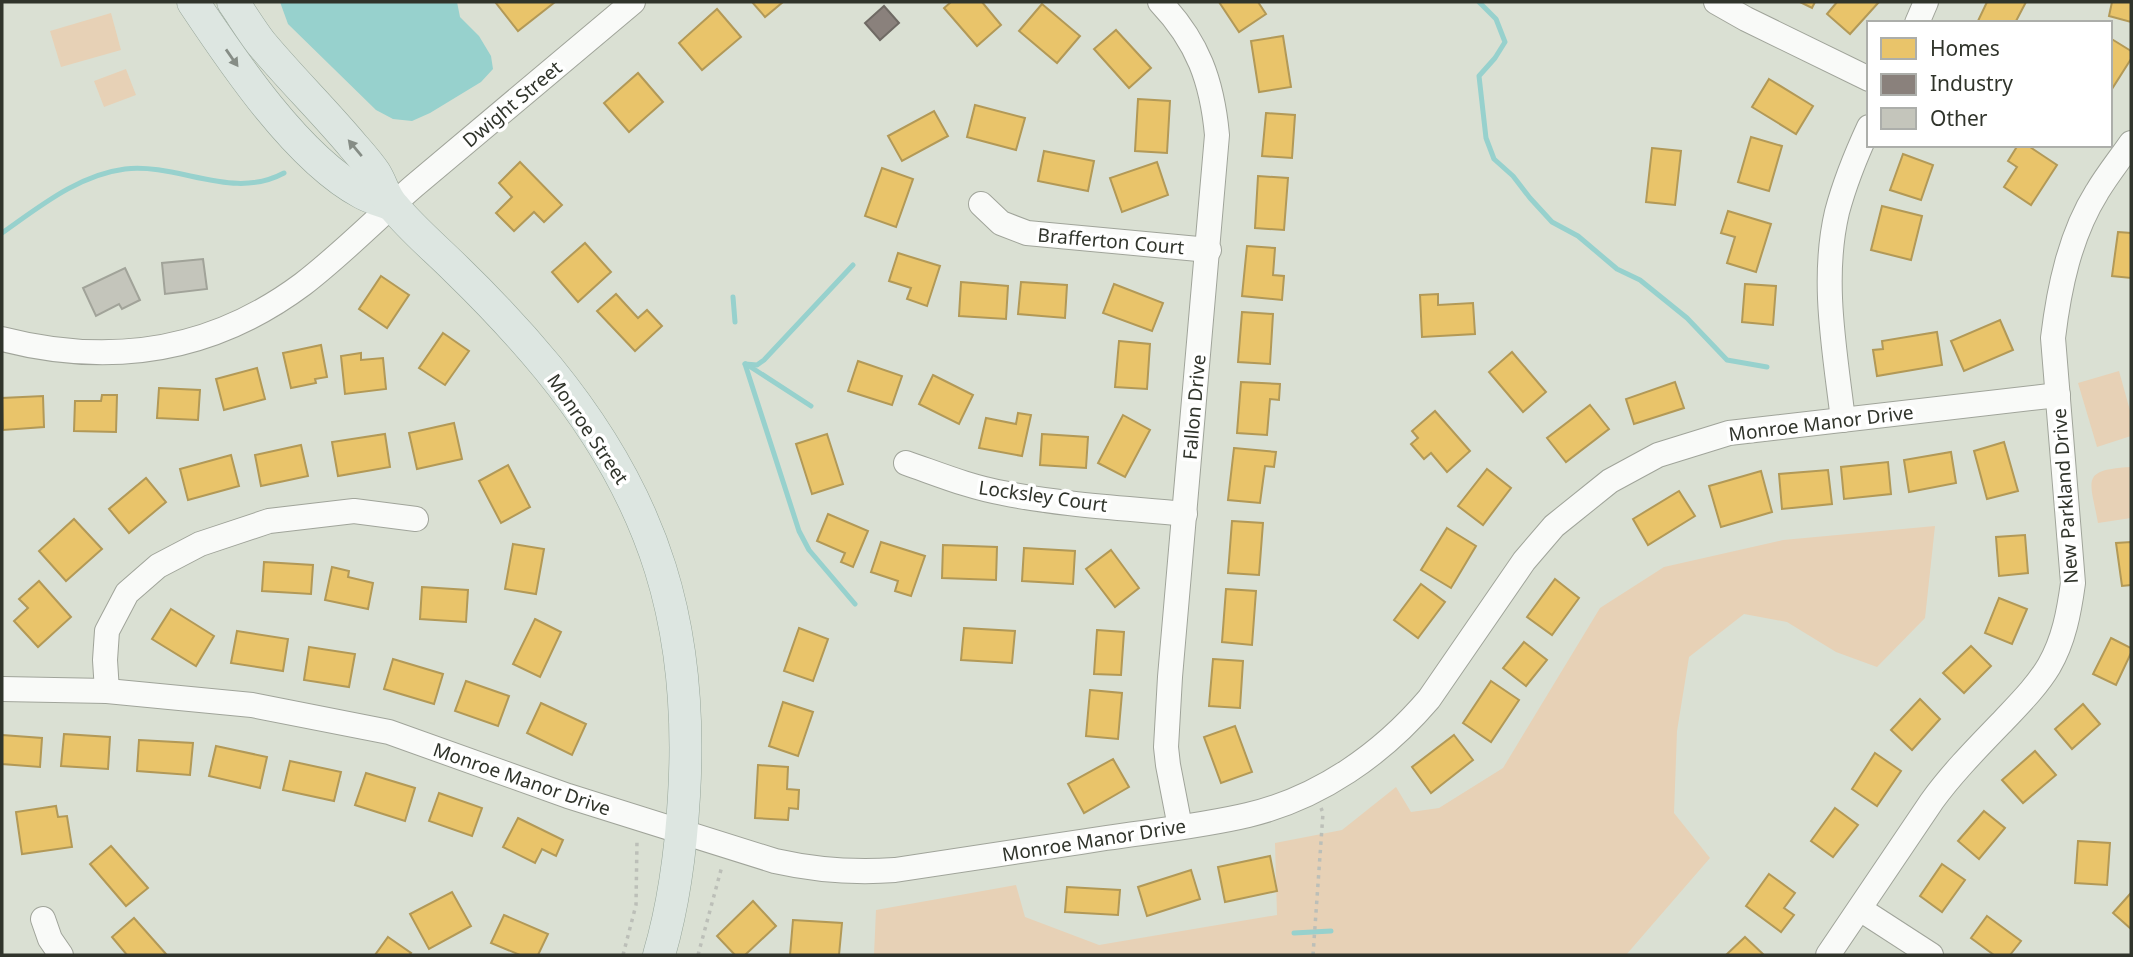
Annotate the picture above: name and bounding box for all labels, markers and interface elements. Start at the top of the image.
legend [1867,21,2112,147]
text: Homes [1930,34,2000,62]
one-way arrow [224,49,238,67]
street label: Dwight Street [457,55,567,153]
text: Industry [1930,69,2013,97]
text: Other [1930,104,1988,132]
one-way arrow [347,140,362,158]
street label: Brafferton Court [1037,222,1186,260]
street label: Fallon Drive [1176,353,1212,461]
street label: Monroe Street [541,369,635,489]
street label: Monroe Manor Drive [1727,399,1915,447]
street label: New Parkland Drive [2046,407,2084,585]
street label: Locksley Court [977,474,1109,518]
street label: Monroe Manor Drive [430,736,614,822]
street label: Monroe Manor Drive [1000,813,1188,867]

